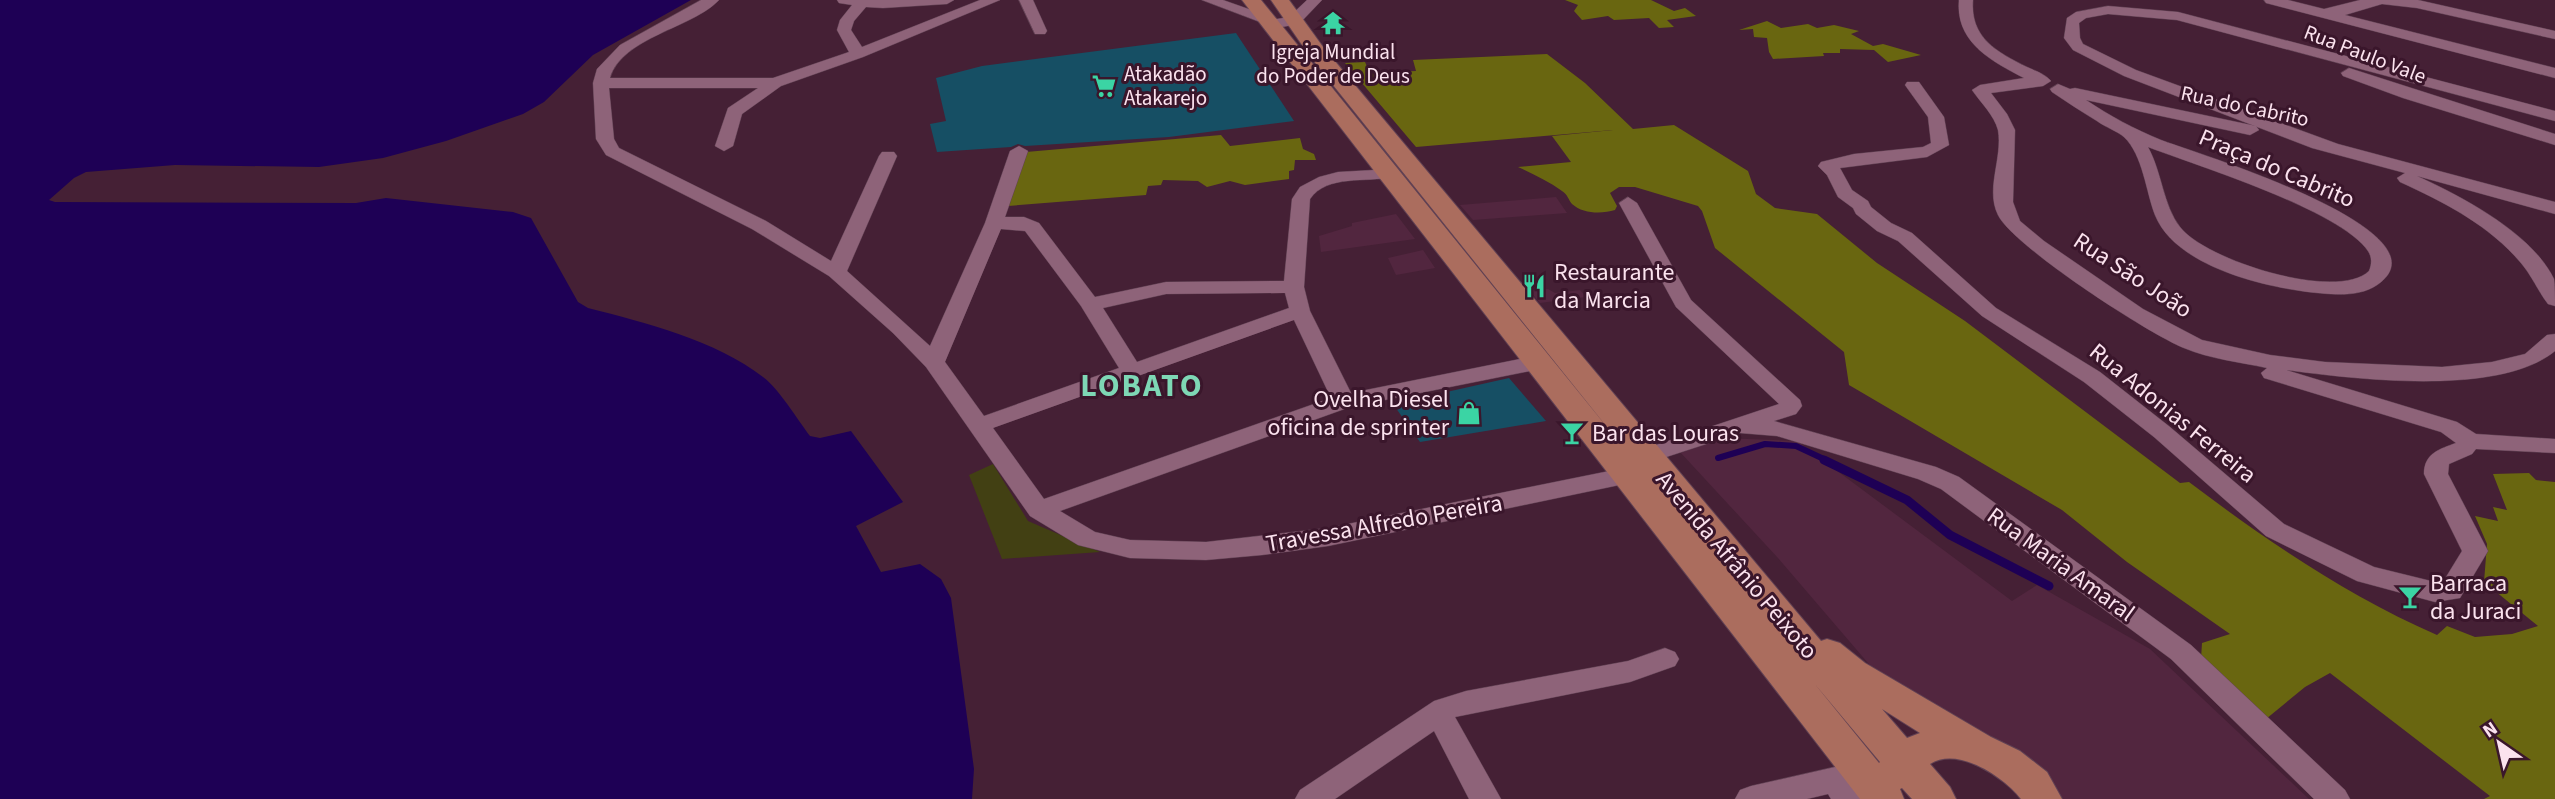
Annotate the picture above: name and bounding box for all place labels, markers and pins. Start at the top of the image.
temple icon: Igreja Mundial do Poder de Deus [1319,9,1347,37]
place label: Igreja Mundial do Poder de Deus [1256,37,1410,91]
place label: Atakadão Atakarejo [1124,59,1207,113]
supermarket icon: Atakadão Atakarejo [1090,72,1118,100]
place label: Restaurante da Marcia [1554,255,1674,318]
restaurant icon: Restaurante da Marcia [1520,272,1548,300]
place label: Ovelha Diesel oficina de sprinter [1267,382,1450,445]
shop icon: Ovelha Diesel oficina de sprinter [1455,399,1483,427]
place label: Bar das Louras [1592,416,1739,451]
bar icon: Bar das Louras [1558,419,1586,447]
place label: Barraca da Juraci [2430,566,2521,629]
bar icon: Barraca da Juraci [2396,583,2424,611]

